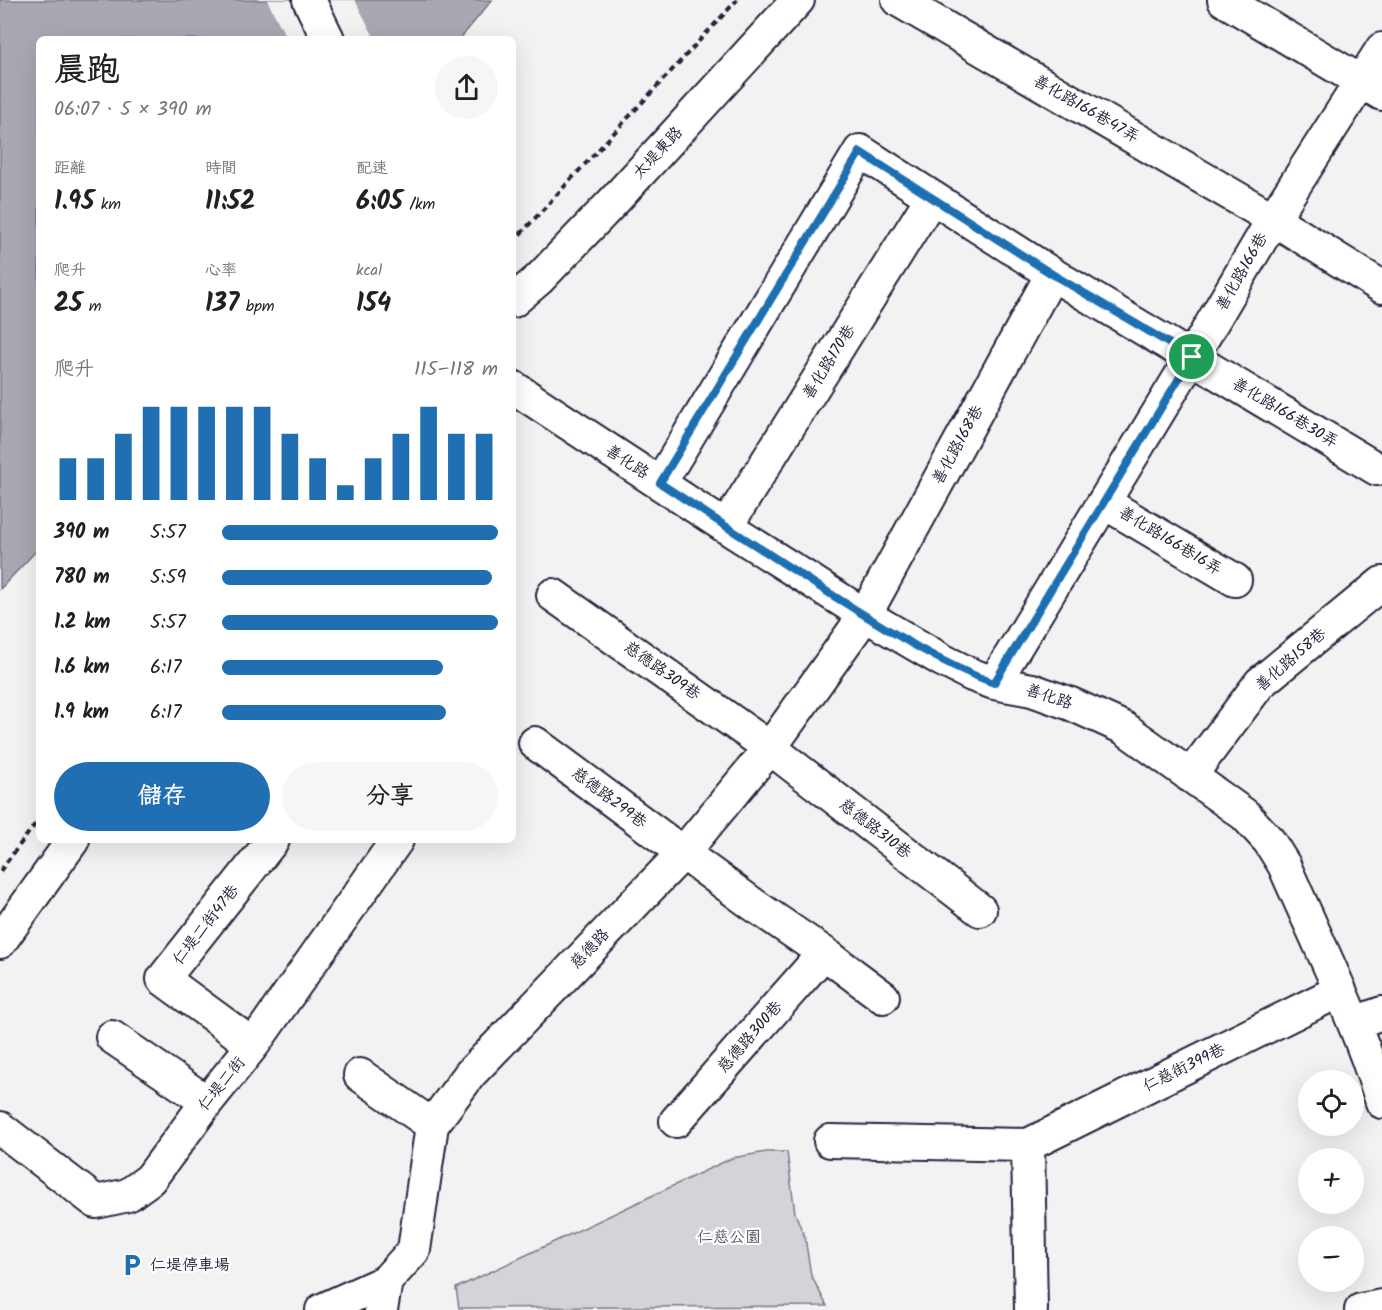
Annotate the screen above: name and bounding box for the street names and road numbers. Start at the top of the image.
street label: 善化路166巷47弄 [1028,68,1144,150]
street label: 太堤東路 [627,121,689,185]
street label: 善化路166巷 [1209,228,1275,316]
street label: 善化路170巷 [796,320,862,404]
street label: 善化路166巷30弄 [1227,371,1343,455]
street label: 善化路168巷 [926,401,990,489]
street label: 善化路 [600,438,654,486]
street label: 善化路166巷16弄 [1114,500,1226,582]
street label: 善化路158巷 [1250,622,1332,698]
street label: 慈德路309巷 [618,635,706,707]
street label: 善化路 [1022,678,1076,716]
street label: 慈德路299巷 [566,761,652,835]
street label: 慈德路310巷 [833,793,917,865]
street label: 仁堤二街47巷 [167,879,245,971]
street label: 慈德路 [564,923,616,975]
street label: 慈德路300巷 [711,995,789,1079]
street label: 仁慈街399巷 [1139,1037,1229,1099]
street label: 仁堤二街 [192,1051,252,1117]

